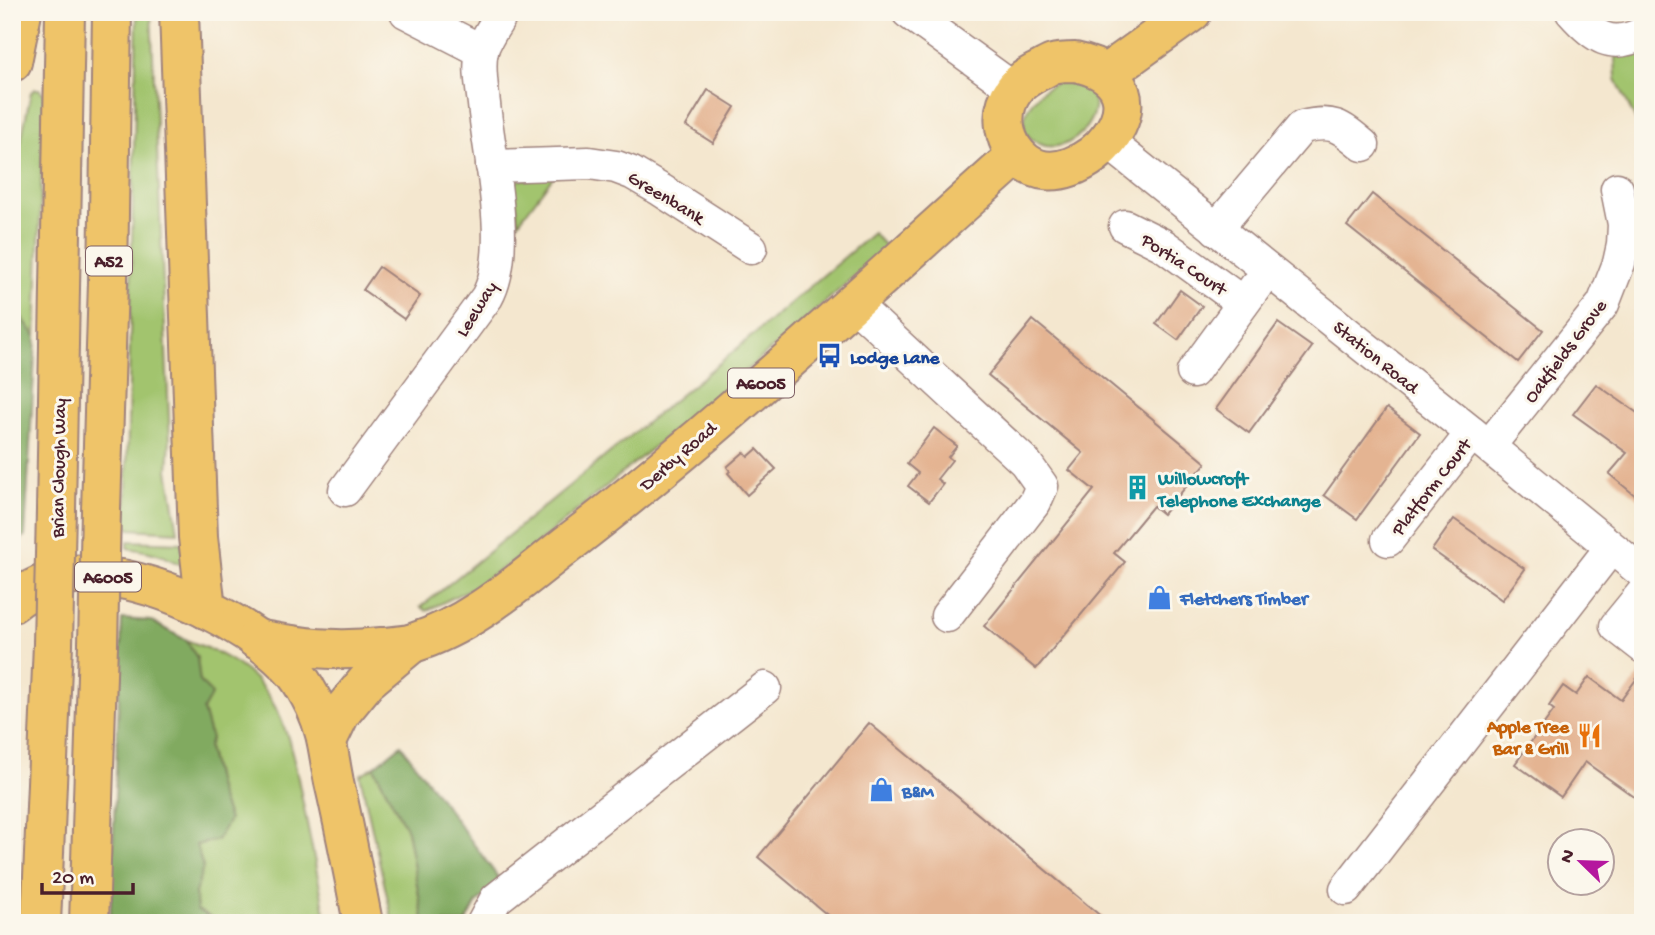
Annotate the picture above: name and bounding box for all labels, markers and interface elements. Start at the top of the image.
street label: Greenbank [623,167,709,232]
street label: Portia Court [1135,229,1232,303]
road number: A52 [86,246,132,276]
street label: Leeway [452,277,504,342]
street label: Oakfields Grove [1520,296,1613,408]
street label: Station Road [1327,317,1424,402]
bus stop icon: Lodge Lane [816,342,844,370]
place label: Lodge Lane [850,348,941,371]
road number: A6005 [728,368,794,398]
street label: Brian Clough Way [48,398,73,539]
street label: Derby Road [635,417,724,499]
street label: Platform Court [1387,433,1479,542]
place label: Willowcroft Telephone Exchange [1156,469,1322,514]
building icon: Willowcroft Telephone Exchange [1124,474,1152,502]
road number: A6005 [75,562,141,592]
shop icon: Fletchers Timber [1146,583,1174,611]
place label: Fletchers Timber [1179,589,1310,612]
place label: Apple Tree Bar & Grill [1486,717,1570,762]
restaurant icon: Apple Tree Bar & Grill [1575,722,1603,750]
shop icon: B&M [868,776,896,804]
place label: B&M [901,782,934,805]
north arrow [1546,827,1616,897]
text: N [1556,847,1582,867]
scale bar [42,851,133,895]
text: 20 m [52,867,94,892]

